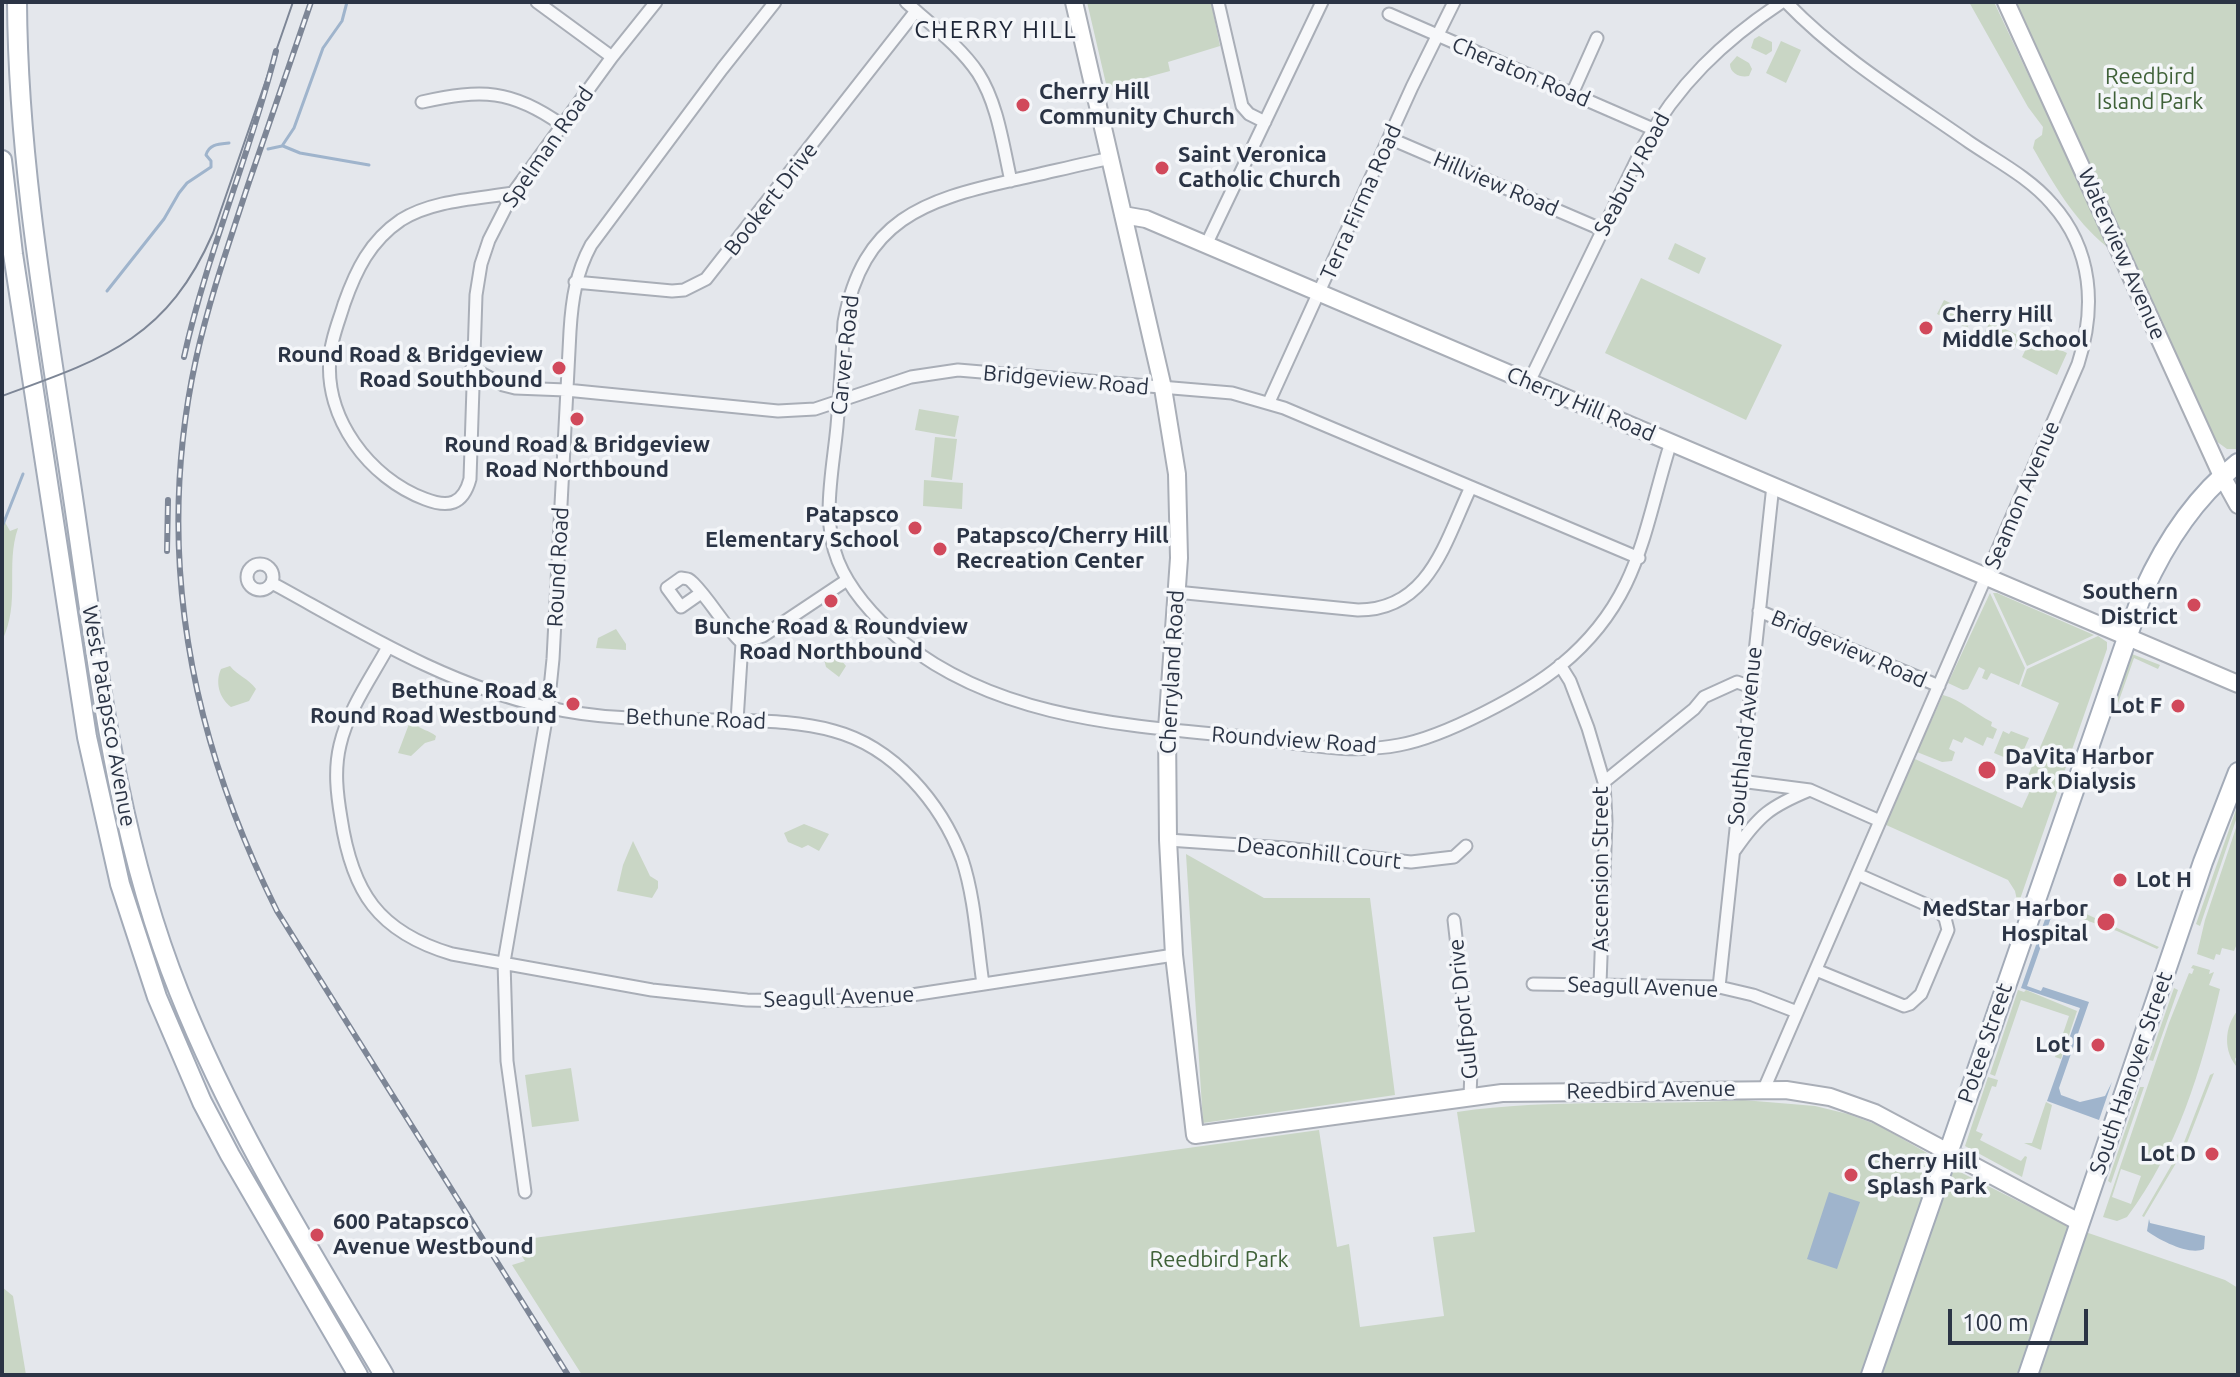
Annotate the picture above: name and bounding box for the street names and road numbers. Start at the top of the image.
street label: Cheraton Road [1448,31,1594,113]
street label: Spelman Road [497,82,599,212]
street label: Seabury Road [1589,108,1675,240]
street label: Terra Firma Road [1315,120,1407,284]
street label: Bookert Drive [719,137,823,261]
street label: Hillview Road [1430,146,1562,222]
street label: Waterview Avenue [2072,164,2172,344]
street label: Carver Road [826,294,864,416]
street label: Bridgeview Road [982,360,1150,400]
street label: Cherry Hill Road [1503,361,1659,447]
street label: Seamon Avenue [1979,417,2065,573]
street label: Round Road [542,506,574,628]
street label: Cherryland Road [1155,589,1189,755]
street label: West Patapsco Avenue [77,603,141,829]
street label: Bridgeview Road [1767,604,1931,694]
street label: Southland Avenue [1722,645,1768,827]
street label: Bethune Road [625,703,767,735]
street label: Roundview Road [1210,721,1378,759]
street label: Ascension Street [1588,786,1614,952]
street label: Deaconhill Court [1236,831,1402,875]
street label: Gulfport Drive [1442,937,1484,1081]
street label: South Hanover Street [2084,968,2178,1178]
street label: Seagull Avenue [1567,971,1719,1003]
street label: Potee Street [1952,980,2018,1106]
street label: Seagull Avenue [763,981,915,1013]
street label: Reedbird Avenue [1566,1075,1736,1105]

